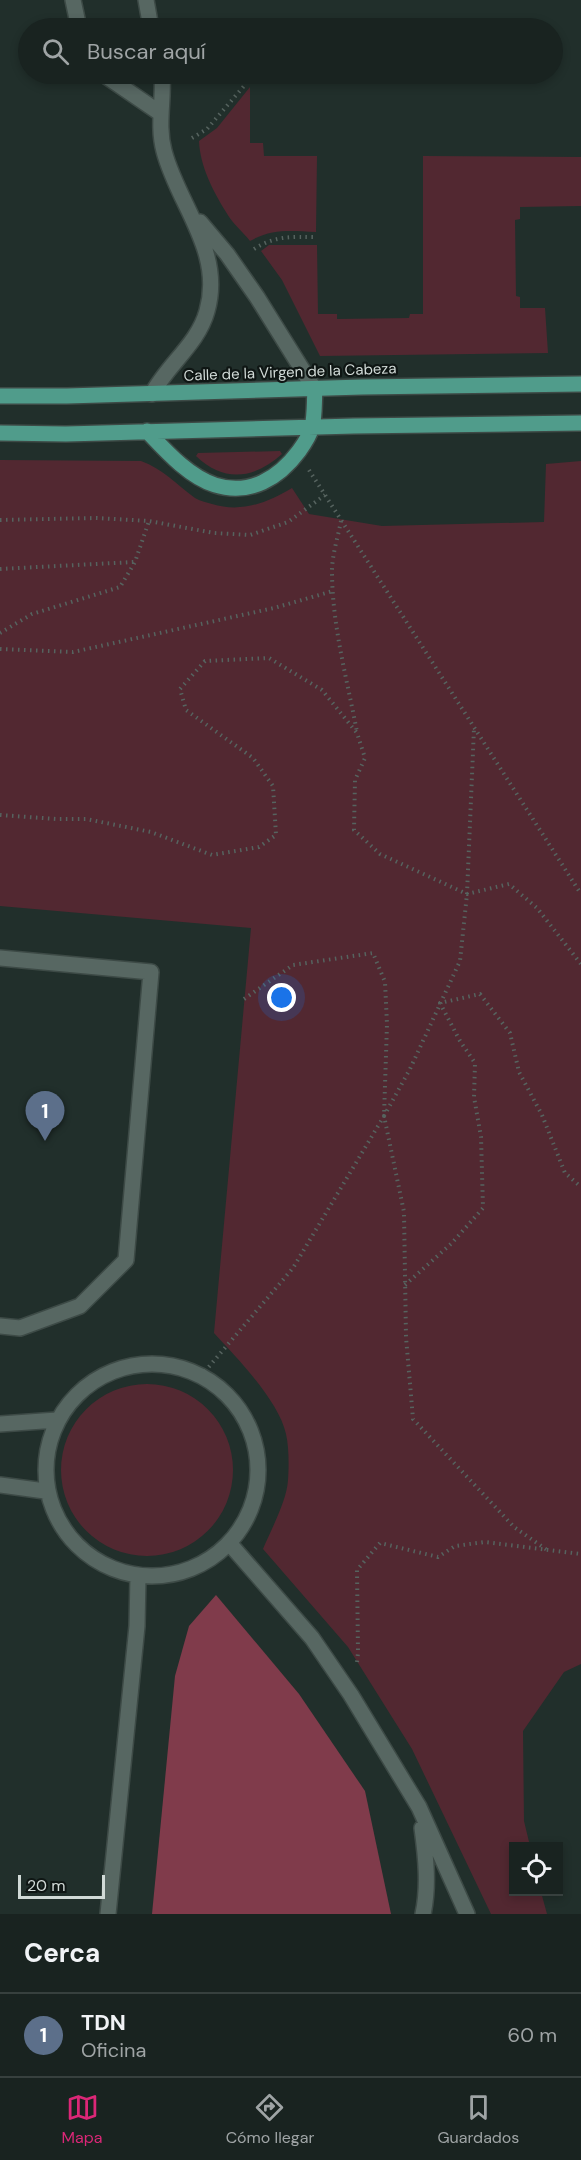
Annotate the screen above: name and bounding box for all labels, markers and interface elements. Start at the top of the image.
search box [18,18,563,84]
icon: search [39,35,72,68]
text: Buscar aquí [87,37,206,66]
street label: Calle de la Virgen de la Cabeza [183,358,397,386]
your location [267,983,296,1012]
pin: 1 [26,1092,64,1141]
map controls [509,1842,563,1896]
button: locate [509,1842,563,1896]
scale bar [18,1872,105,1900]
text: 20 m [27,1875,66,1896]
text: Cerca [24,1936,100,1970]
text: TDN [81,2008,126,2037]
text: 1 [40,2022,47,2048]
text: 60 m [508,2022,557,2048]
text: Oficina [81,2037,146,2063]
tab: Mapa [62,2091,102,2148]
tab: Cómo llegar [226,2091,314,2148]
tab: Guardados [437,2091,519,2148]

